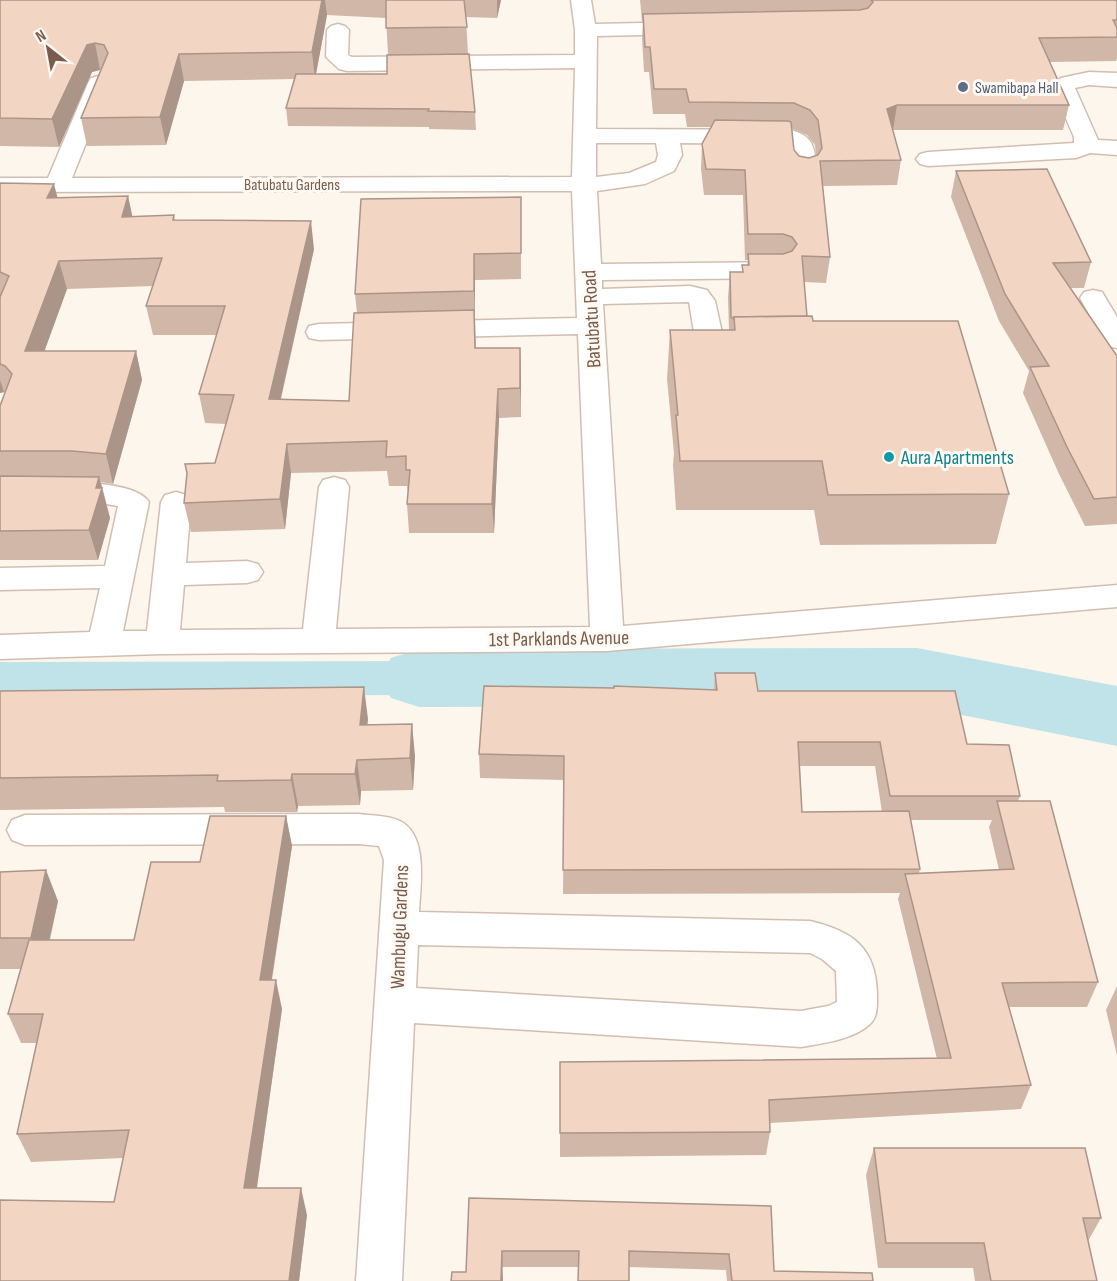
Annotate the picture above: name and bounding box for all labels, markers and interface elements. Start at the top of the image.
north arrow [18,18,78,78]
text: N [32,26,50,47]
place label: Swamibapa Hall [975,79,1058,98]
marker: Swamibapa Hall [956,80,970,94]
street label: Batubatu Gardens [244,176,340,195]
street label: Batubatu Road [577,269,607,369]
place label: Aura Apartments [900,446,1014,470]
marker: Aura Apartments [882,450,896,464]
street label: 1st Parklands Avenue [489,626,629,652]
street label: Wambugu Gardens [386,864,414,990]

